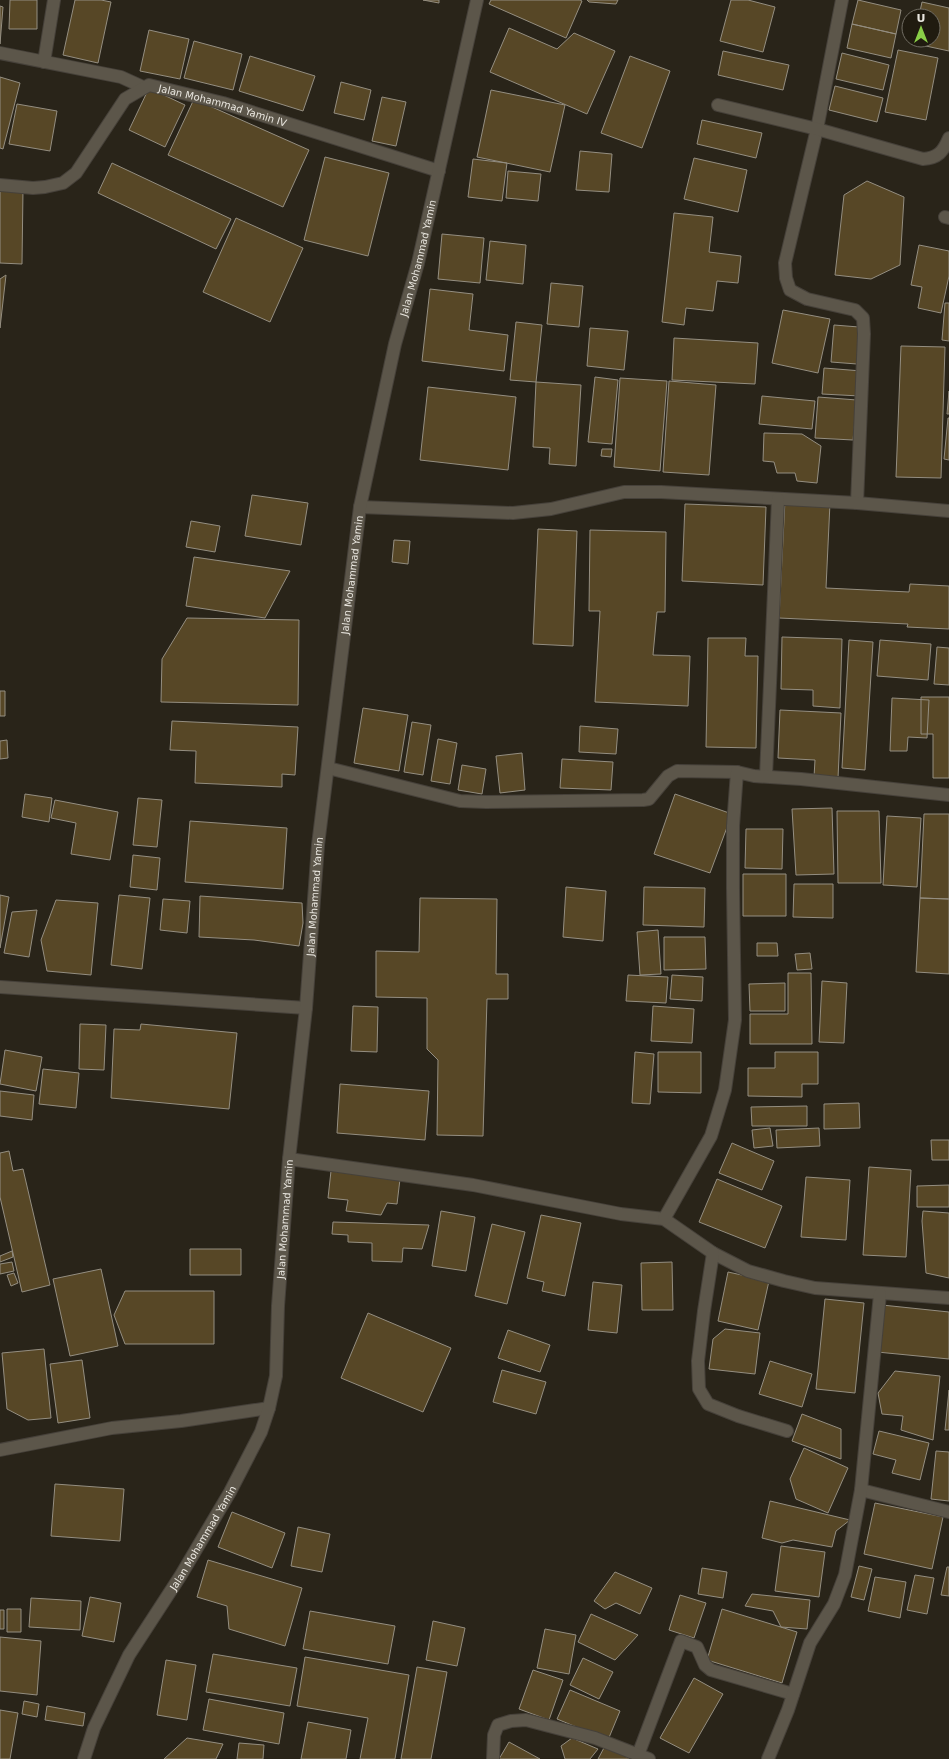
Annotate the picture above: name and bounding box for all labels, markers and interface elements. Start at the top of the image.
north arrow [901,8,941,48]
text: U [917,12,925,25]
street label: Jalan Mohammad Yamin IV [157,82,288,128]
street label: Jalan Mohammad Yamin [397,199,438,319]
street label: Jalan Mohammad Yamin [339,515,364,636]
street label: Jalan Mohammad Yamin [304,836,324,958]
street label: Jalan Mohammad Yamin [274,1159,294,1280]
street label: Jalan Mohammad Yamin [167,1484,238,1593]

